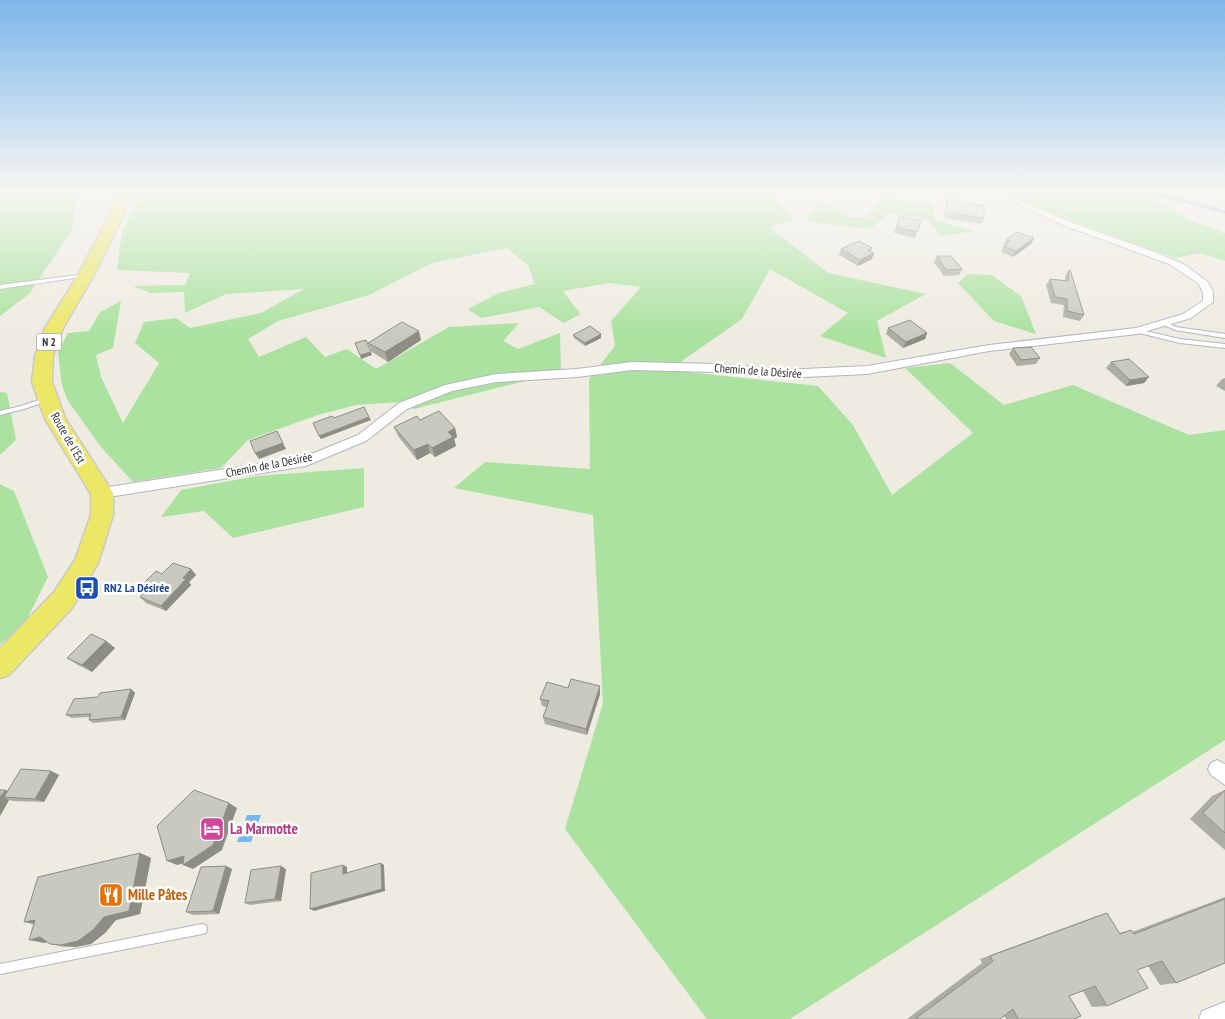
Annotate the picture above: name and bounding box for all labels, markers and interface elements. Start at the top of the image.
road number: N 2 [36,334,62,351]
street label: Chemin de la Désirée [714,360,802,381]
street label: Route de l'Est [48,410,89,467]
street label: Chemin de la Désirée [224,449,313,480]
bus stop icon: RN2 La Désirée [74,575,100,601]
place label: RN2 La Désirée [104,580,169,595]
hotel icon: La Marmotte [199,816,225,842]
place label: La Marmotte [230,819,298,838]
restaurant icon: Mille Pâtes [98,882,124,908]
place label: Mille Pâtes [128,885,187,904]

